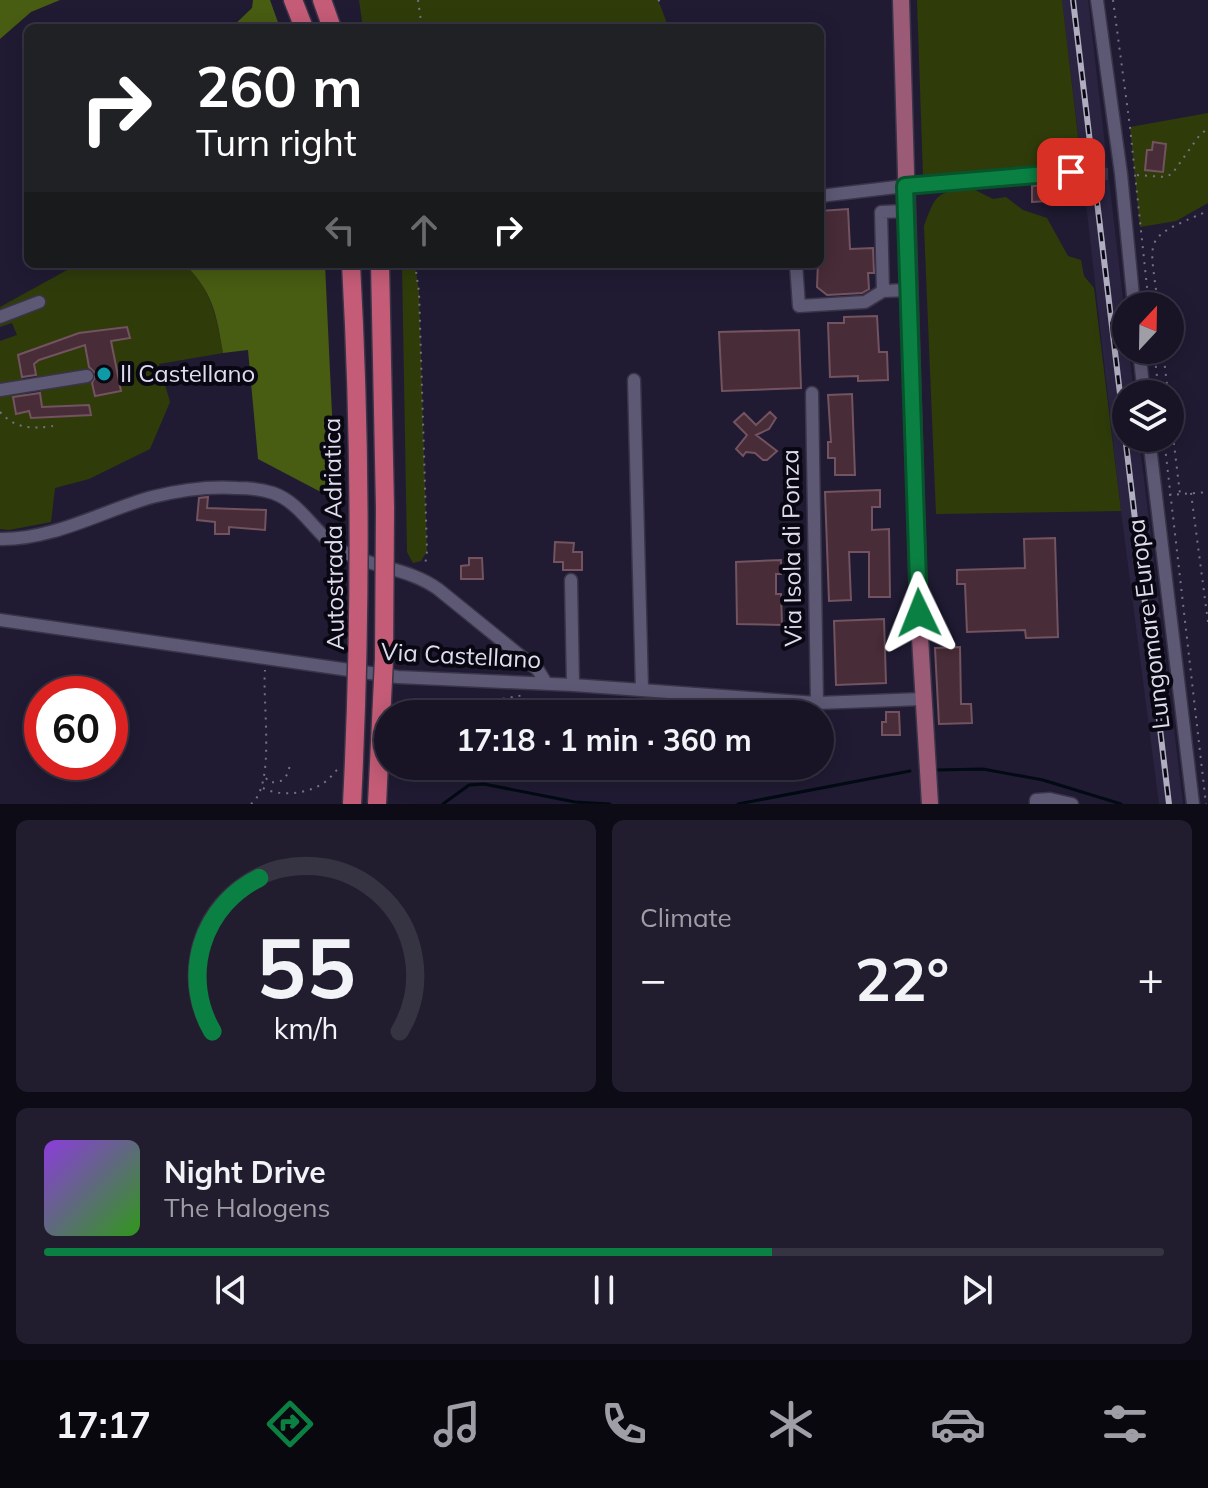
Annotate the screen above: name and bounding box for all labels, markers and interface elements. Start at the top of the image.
text: 260 m [196,51,363,121]
icon: right [64,56,168,160]
text: Turn right [196,120,357,165]
pin [1037,138,1105,206]
icon: arrive [1049,150,1093,194]
icon: left [318,208,362,252]
icon: ahead [402,208,446,252]
icon: right [486,208,530,252]
north arrow [1112,292,1184,364]
map controls [1112,292,1184,452]
place label: Il Castellano [120,358,255,388]
marker: Il Castellano [95,365,113,383]
button: layers [1112,380,1184,452]
street label: Autostrada Adriatica [316,417,350,651]
street label: Via Isola di Ponza [774,449,808,647]
street label: Lungomare Europa [1120,517,1176,731]
position arrow [877,571,961,655]
street label: Via Castellano [380,636,542,674]
speed limit sign: 60 [24,676,128,780]
text: 17:18 · 1 min · 360 m [456,721,752,759]
text: Climate [640,901,732,934]
text: 55 [256,914,356,1019]
text: 22° [855,941,949,1016]
text: − [640,951,666,1006]
text: + [1138,951,1164,1006]
text: km/h [274,1010,338,1046]
text: Night Drive [164,1153,326,1191]
text: The Halogens [164,1191,330,1224]
icon: previous [209,1268,253,1312]
icon: pause [582,1268,626,1312]
icon: next [955,1268,999,1312]
icon: directions [262,1396,318,1452]
icon: music [429,1396,485,1452]
icon: phone [596,1396,652,1452]
icon: climate [763,1396,819,1452]
icon: car [930,1396,986,1452]
icon: filters [1097,1396,1153,1452]
text: 17:17 [55,1402,151,1447]

